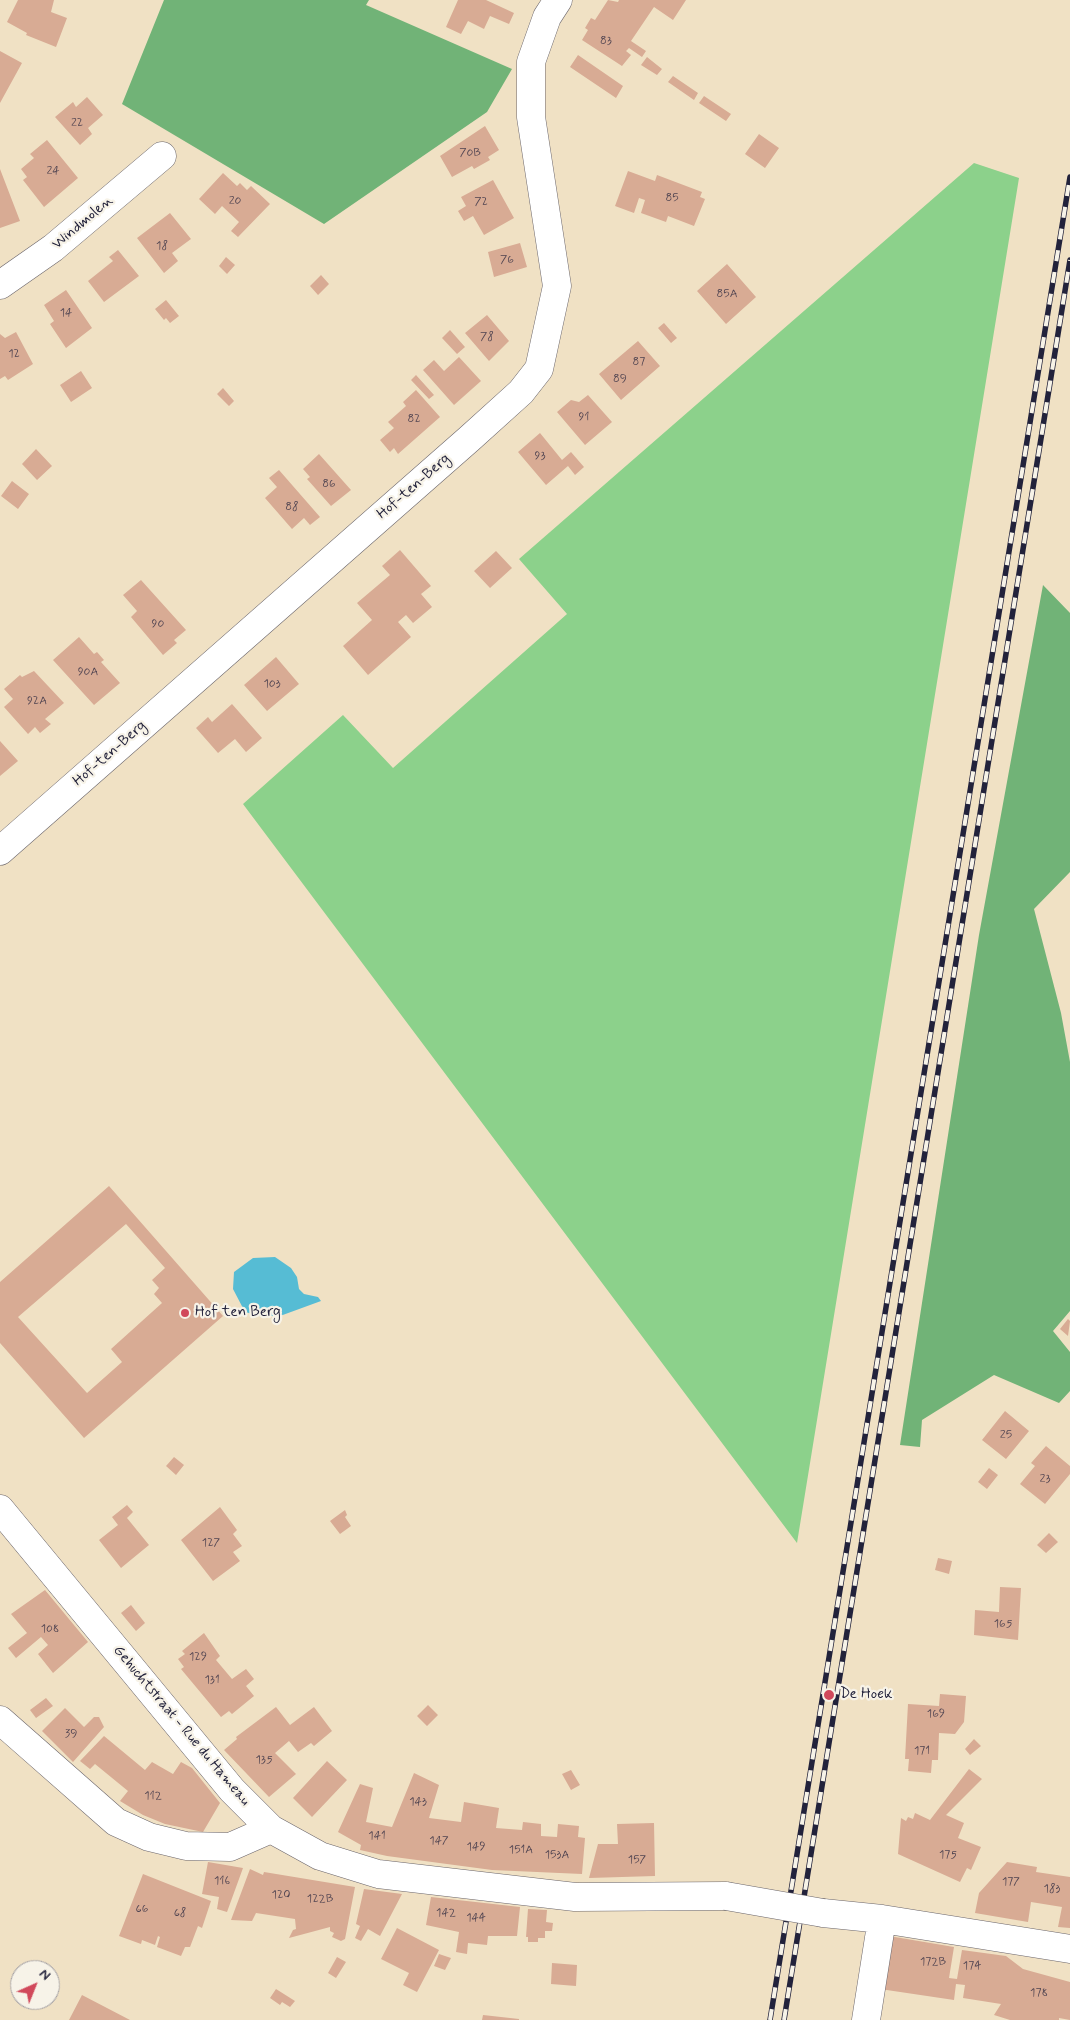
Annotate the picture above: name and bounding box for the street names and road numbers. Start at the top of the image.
street label: Windmolen [49,192,117,254]
street label: Hof-ten-Berg [374,450,454,524]
street label: Hof-ten-Berg [70,717,150,791]
street label: Gehuchtstraat - Rue du Hameau [109,1642,253,1810]

